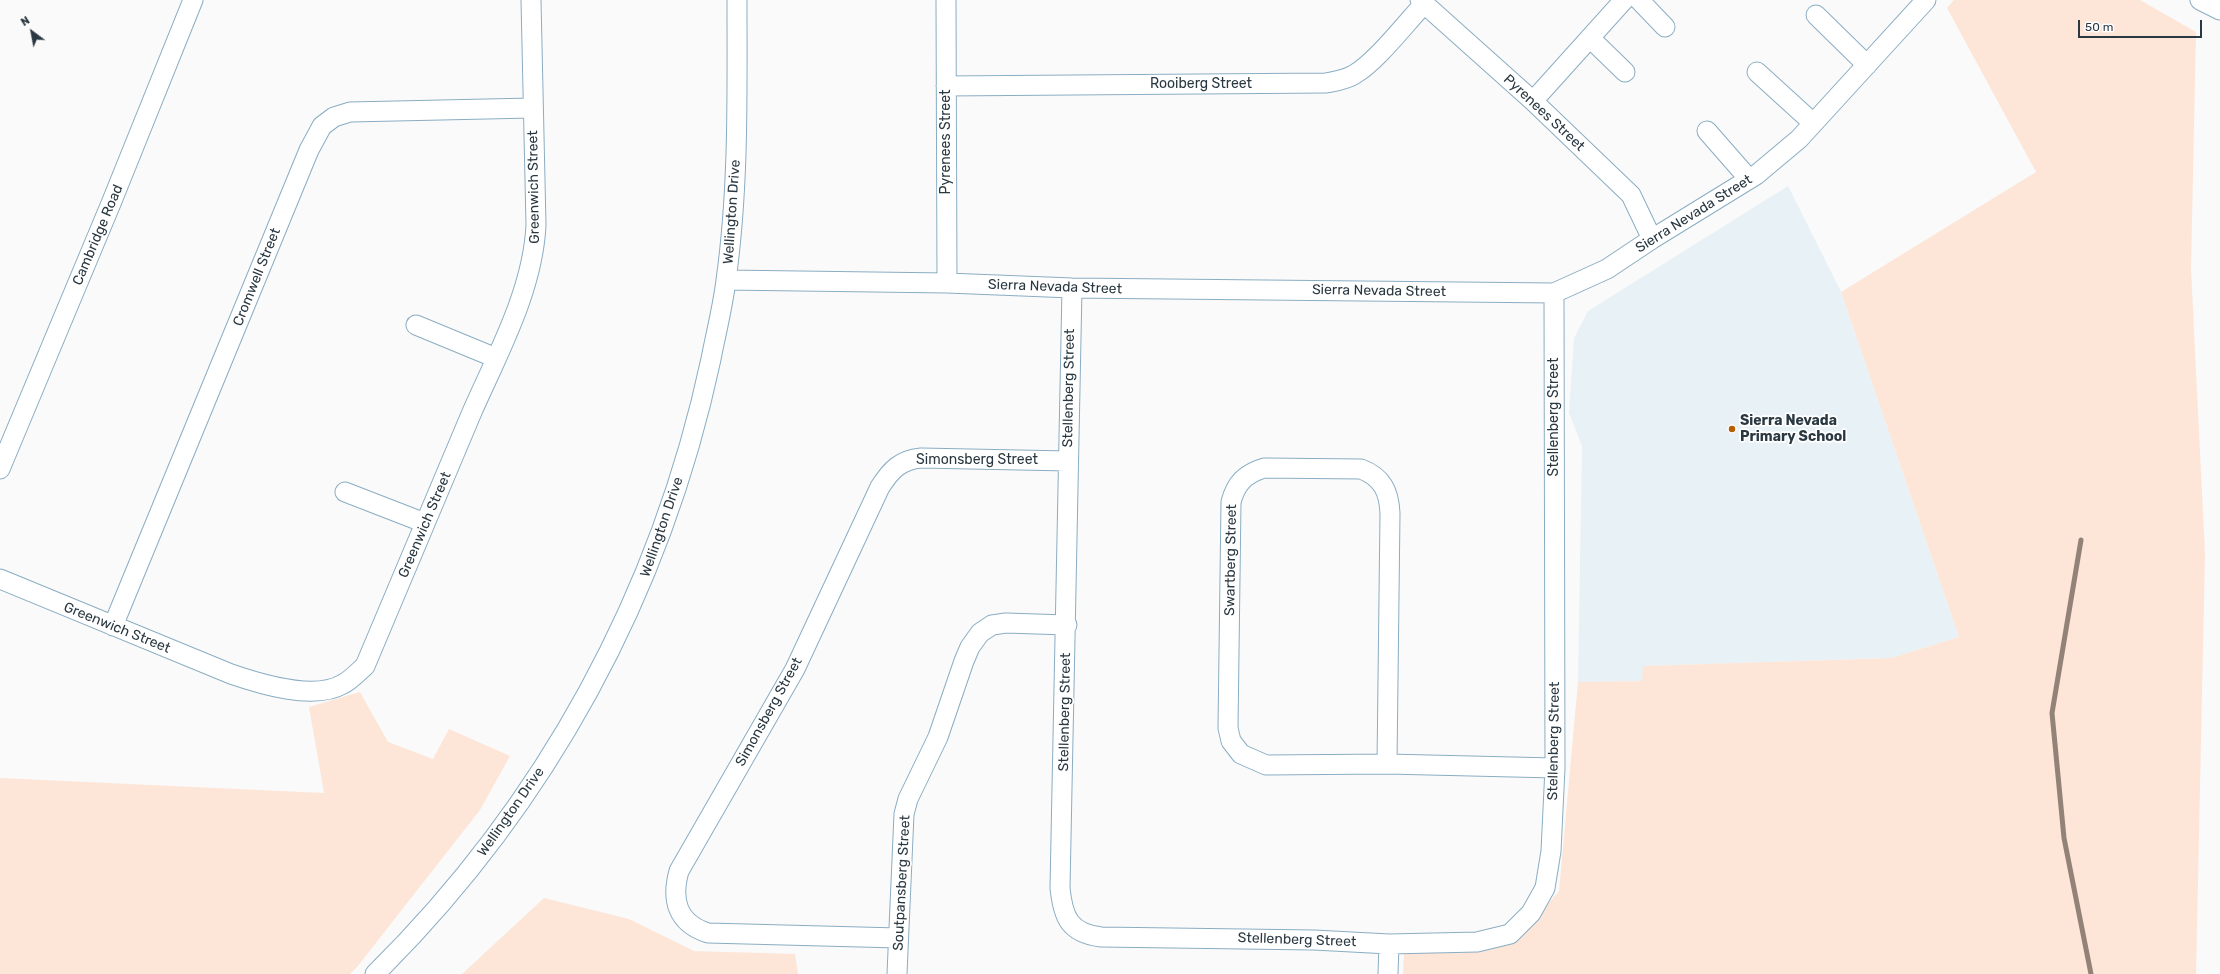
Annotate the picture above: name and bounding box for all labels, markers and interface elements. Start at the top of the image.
north arrow [12,12,52,52]
scale bar [2080,12,2204,38]
text: N [19,14,32,29]
text: 50 m [2085,20,2113,34]
street label: Pyrenees Street [1500,71,1588,155]
street label: Rooiberg Street [1150,76,1252,92]
street label: Pyrenees Street [938,90,954,194]
street label: Greenwich Street [525,130,543,244]
street label: Wellington Drive [720,159,744,265]
street label: Sierra Nevada Street [1633,171,1755,257]
street label: Cambridge Road [69,182,127,288]
street label: Cromwell Street [230,225,284,329]
street label: Sierra Nevada Street [988,276,1122,298]
street label: Sierra Nevada Street [1312,281,1446,301]
street label: Stellenberg Street [1060,328,1078,448]
street label: Stellenberg Street [1546,358,1562,476]
place label: Sierra Nevada Primary School [1740,413,1846,446]
marker: Sierra Nevada Primary School [1727,424,1737,434]
street label: Simonsberg Street [916,452,1038,468]
street label: Greenwich Street [395,469,455,581]
street label: Wellington Drive [637,475,687,579]
street label: Swartberg Street [1222,504,1240,616]
street label: Greenwich Street [61,599,173,657]
street label: Stellenberg Street [1056,652,1074,772]
street label: Simonsberg Street [732,655,806,769]
street label: Stellenberg Street [1545,681,1563,801]
street label: Wellington Drive [474,764,548,860]
street label: Soutpansberg Street [890,815,914,951]
street label: Stellenberg Street [1237,930,1357,950]

